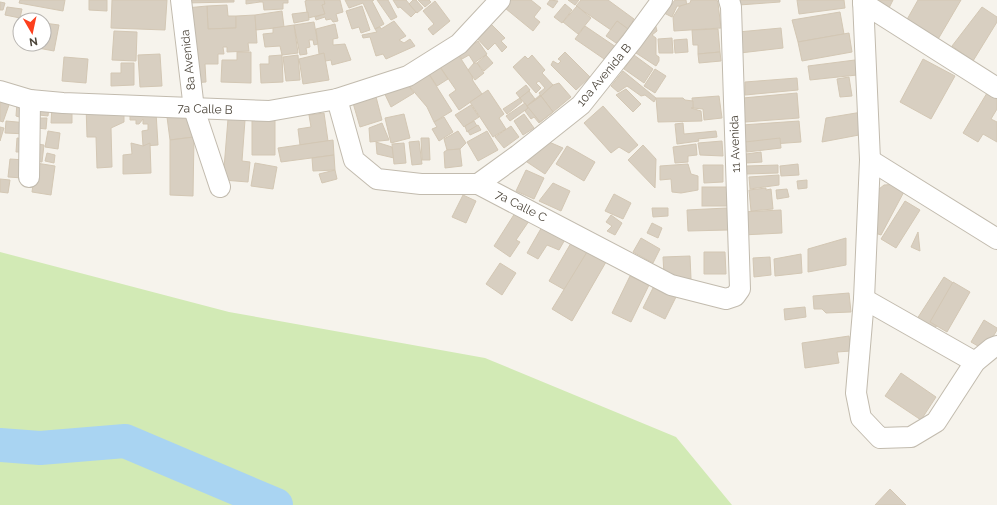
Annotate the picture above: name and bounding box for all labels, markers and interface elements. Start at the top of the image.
north arrow [12,12,52,52]
street label: 8a Avenida [178,29,198,91]
text: N [28,34,39,48]
street label: 10a Avenida B [574,41,634,109]
street label: 7a Calle B [177,101,233,117]
street label: 11 Avenida [727,115,743,173]
street label: 7a Calle C [493,187,549,225]

